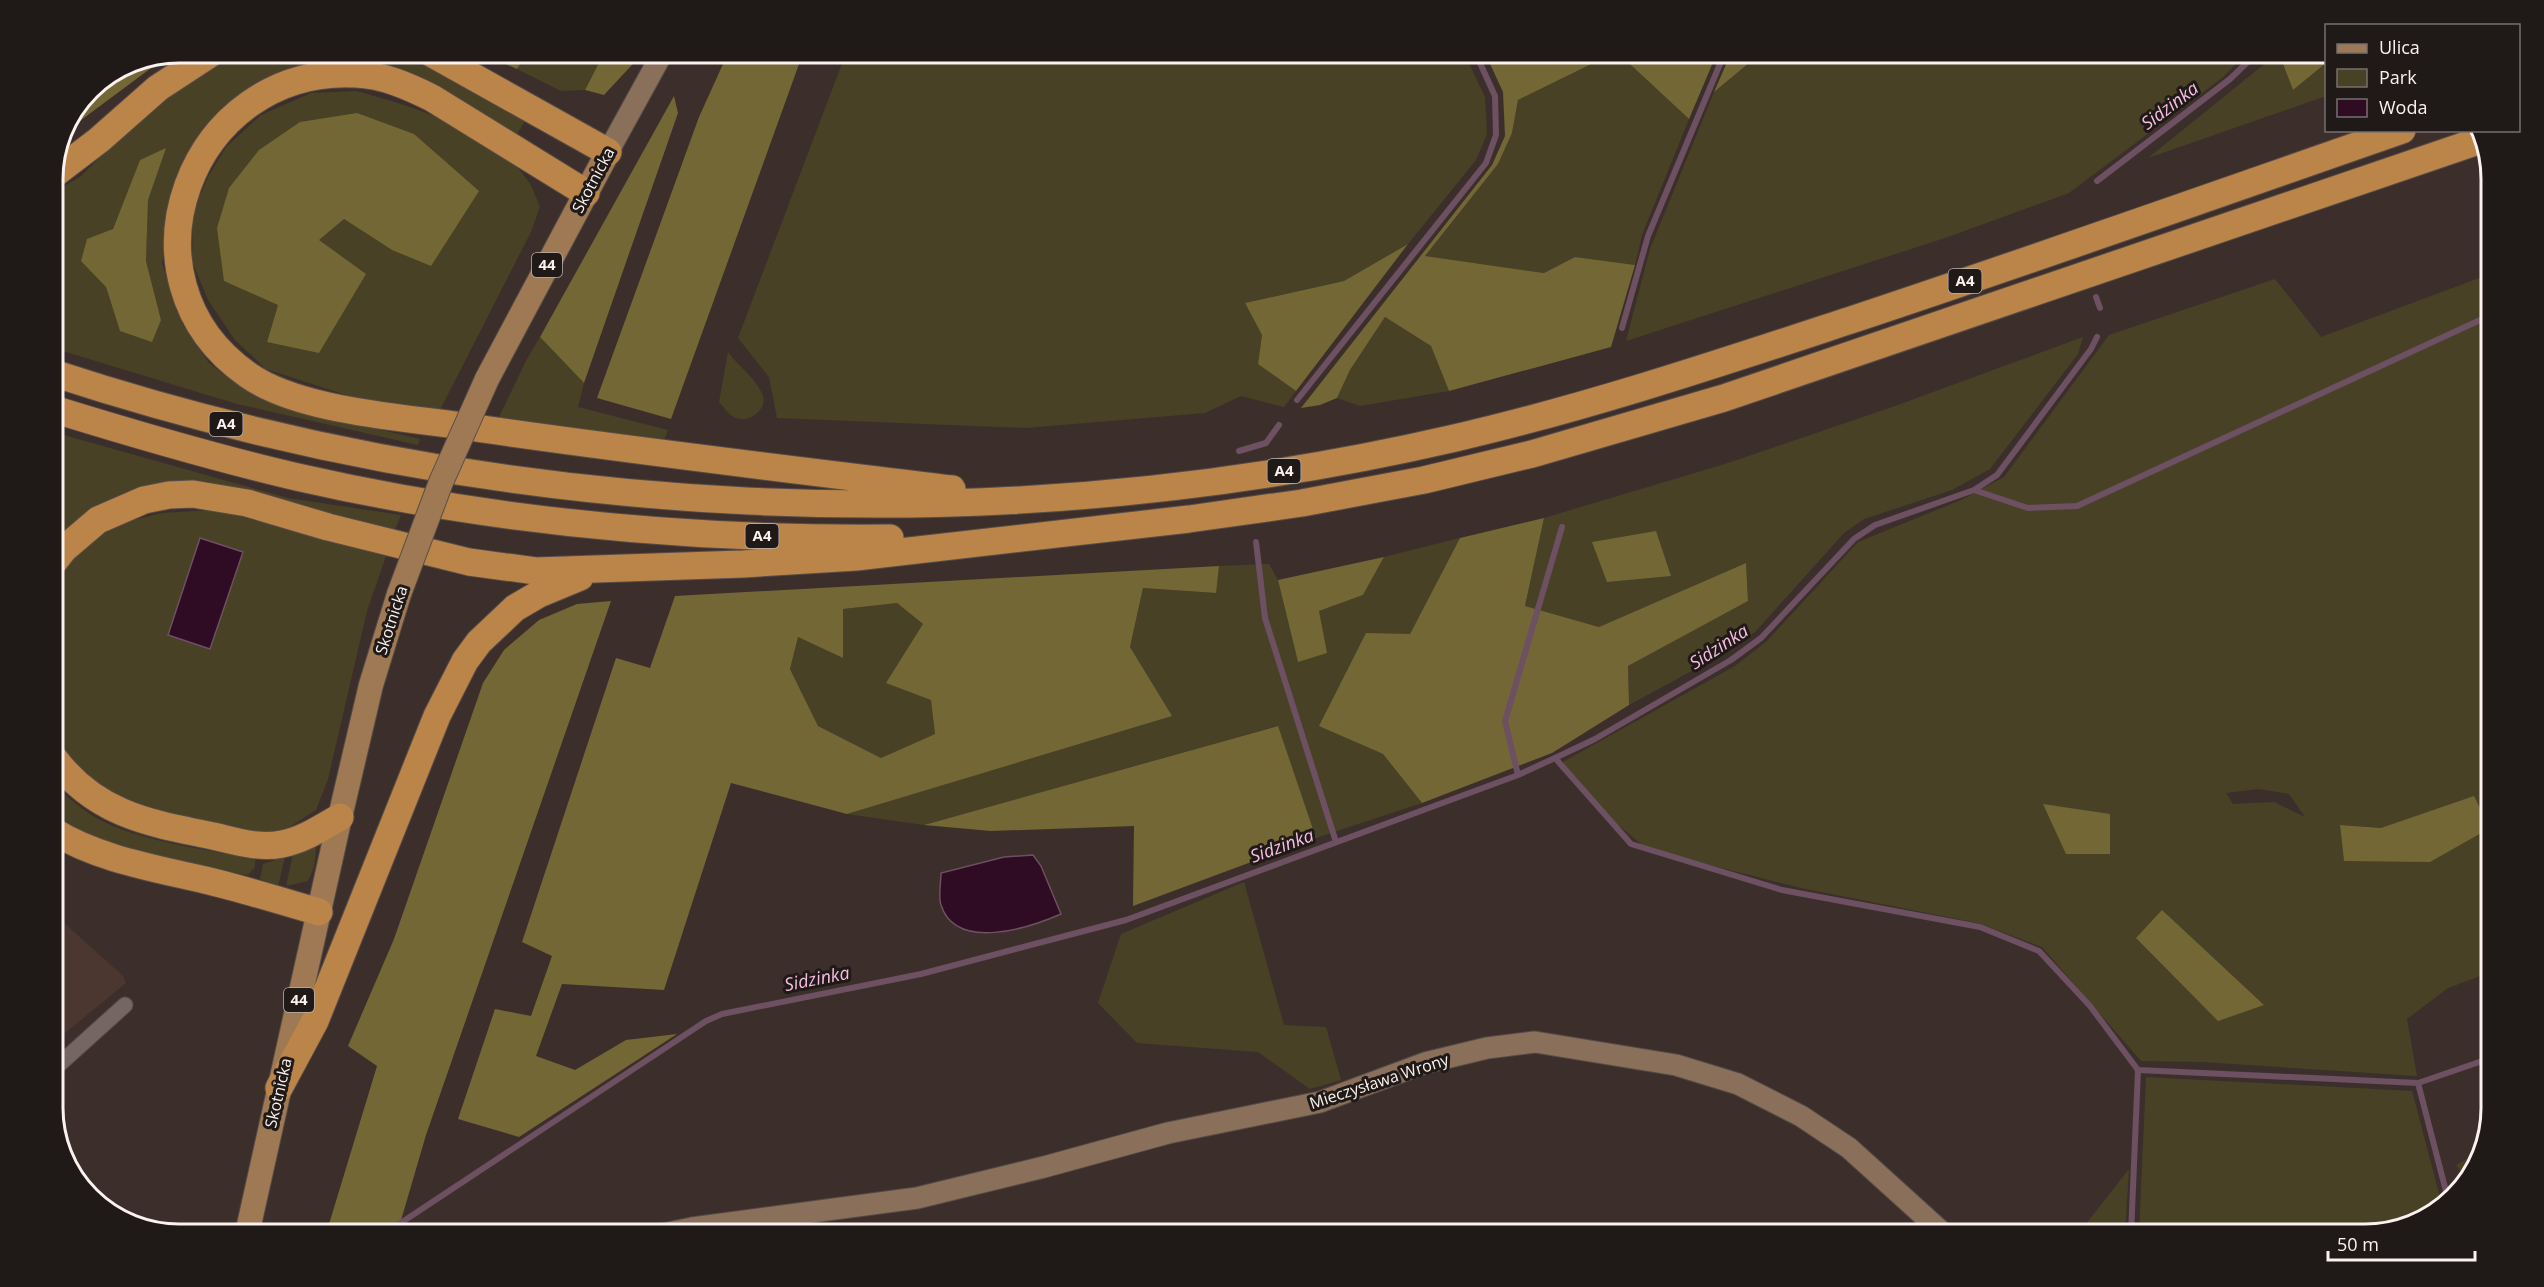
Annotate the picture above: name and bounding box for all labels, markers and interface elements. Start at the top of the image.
legend [2325,24,2520,132]
text: Ulica [2379,35,2420,59]
text: Park [2379,65,2417,89]
water label: Sidzinka [2136,76,2203,135]
text: Woda [2379,95,2427,119]
street label: Skotnicka [567,143,619,217]
road number: 44 [532,253,562,277]
road number: A4 [1948,269,1982,293]
road number: A4 [210,412,242,436]
road number: A4 [1268,459,1300,483]
road number: A4 [746,524,778,548]
street label: Skotnicka [370,583,412,657]
water label: Sidzinka [1684,618,1753,674]
water label: Sidzinka [1247,823,1317,868]
water label: Sidzinka [782,960,851,996]
road number: 44 [284,988,314,1012]
street label: Mieczysława Wrony [1306,1048,1452,1114]
street label: Skotnicka [259,1056,297,1130]
scale bar [2328,1224,2475,1262]
text: 50 m [2337,1232,2379,1256]

